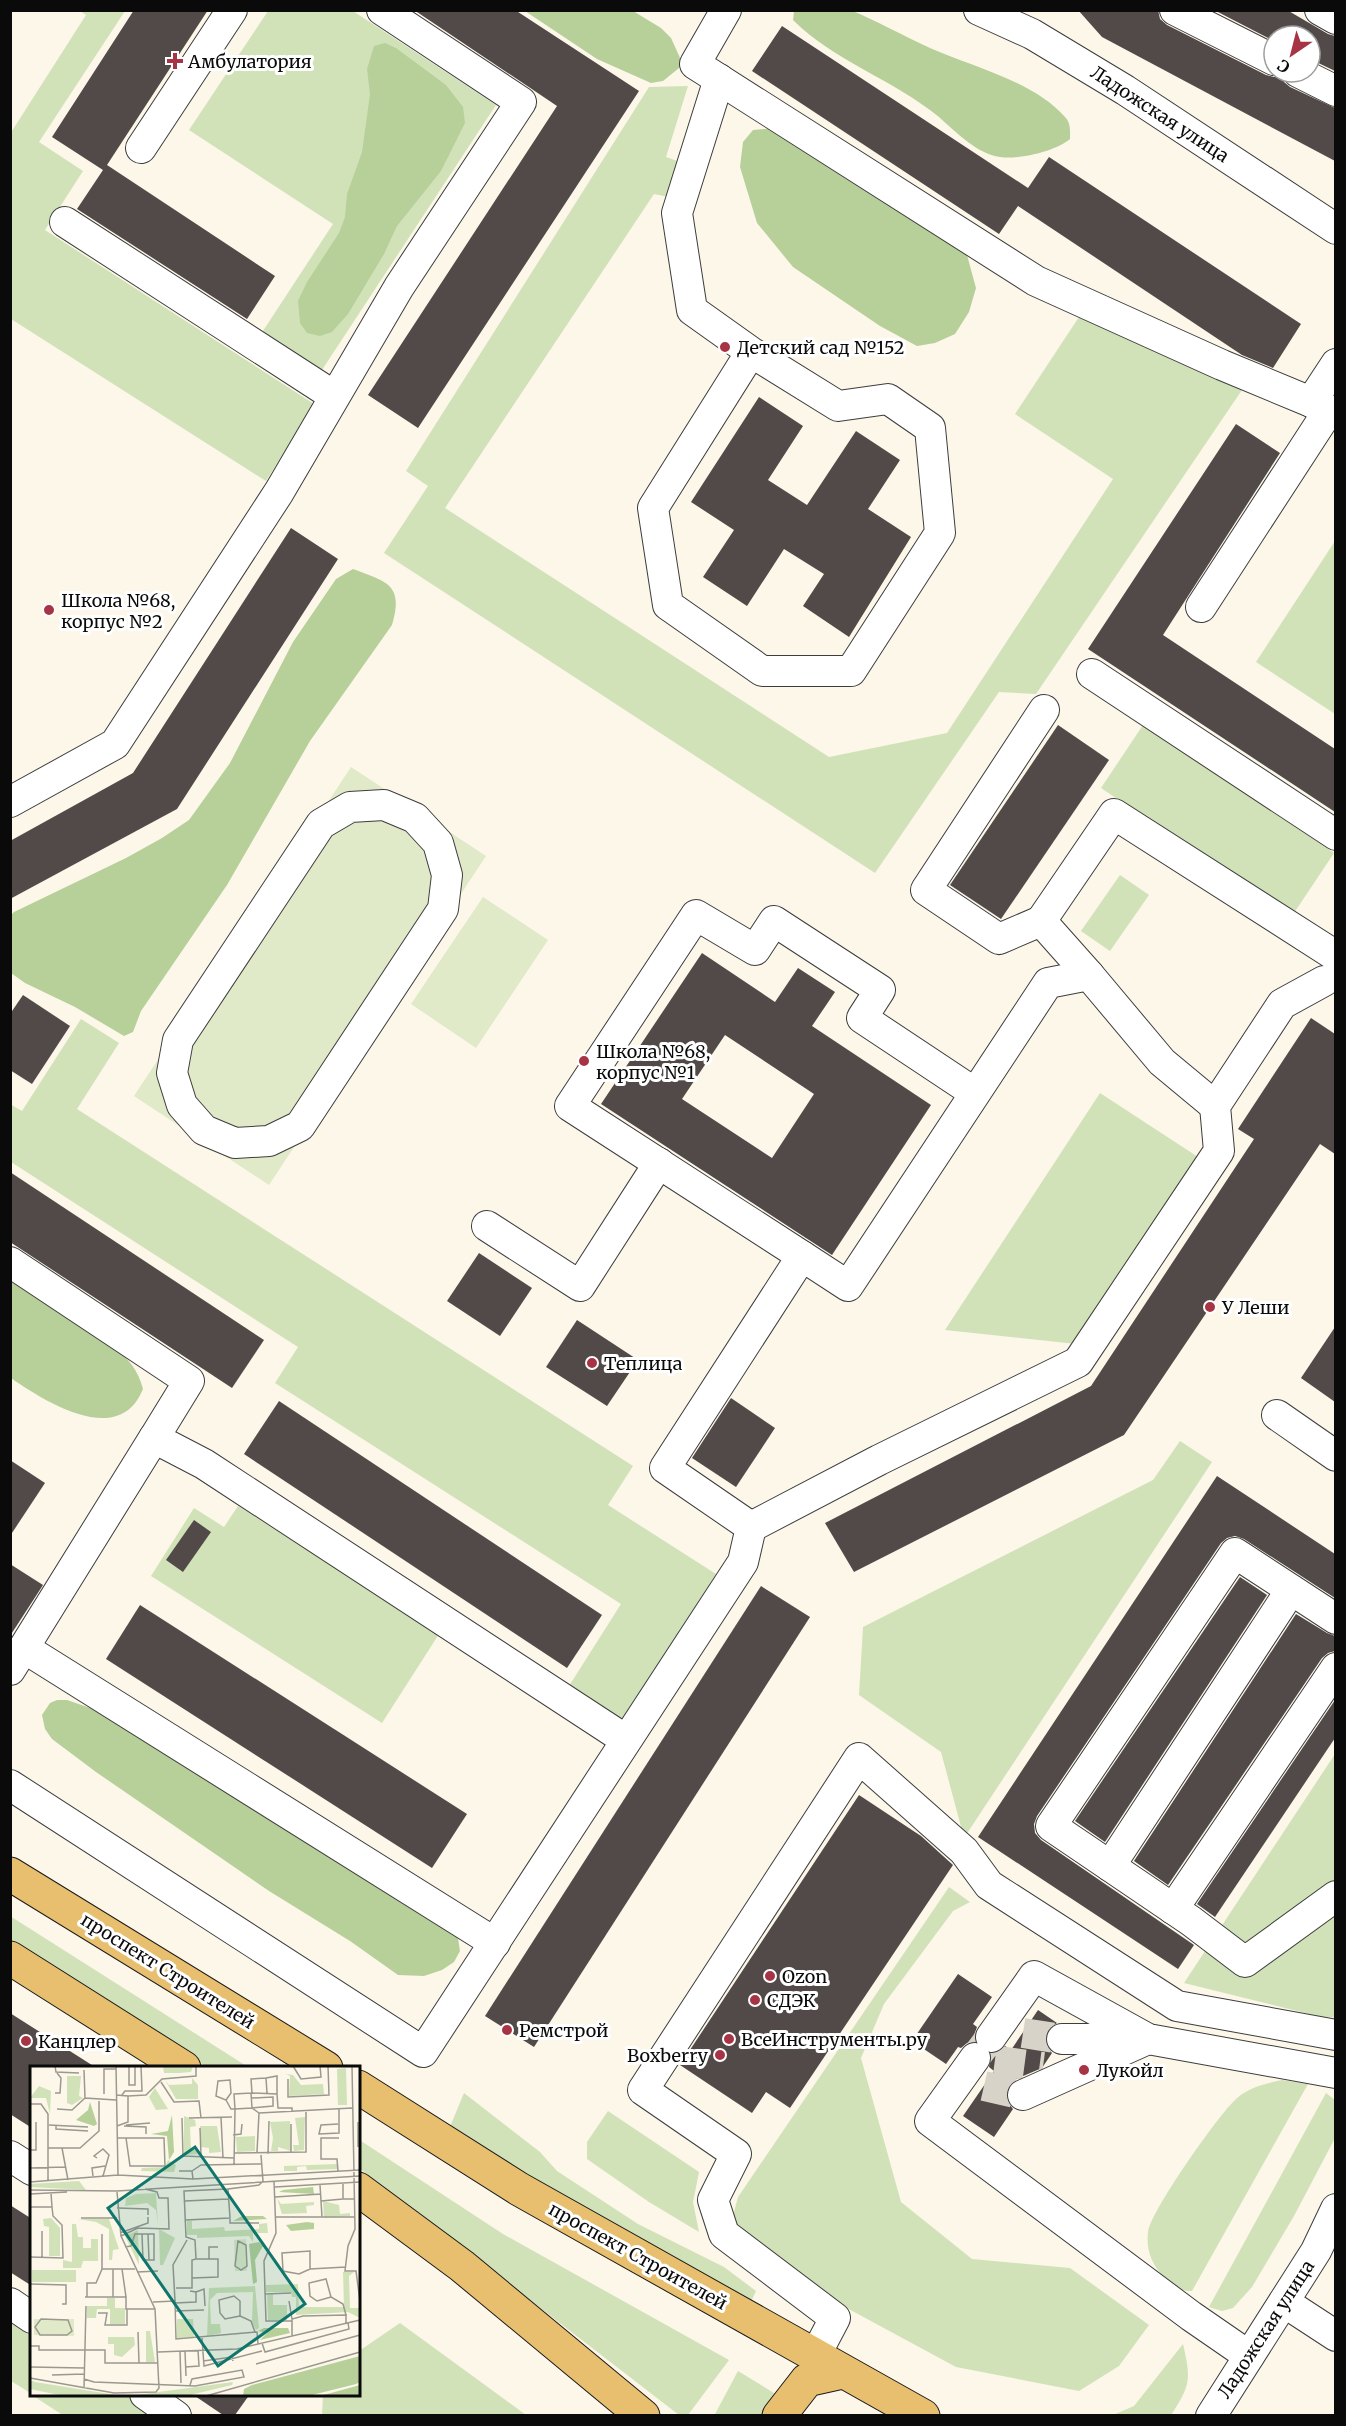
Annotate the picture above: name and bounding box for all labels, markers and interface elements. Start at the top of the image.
north arrow [1262,24,1322,84]
place label: Амбулатория [187,50,312,73]
marker: Амбулатория [166,52,184,70]
text: С [1273,55,1293,78]
street label: Ладожская улица [1087,61,1234,167]
place label: Детский сад №152 [737,336,905,359]
marker: Детский сад №152 [718,340,732,354]
place label: Школа №68, корпус №2 [61,589,175,633]
marker: Школа №68, корпус №2 [42,603,56,617]
place label: Школа №68, корпус №1 [596,1040,710,1084]
marker: Школа №68, корпус №1 [577,1054,591,1068]
place label: У Леши [1221,1296,1289,1319]
marker: У Леши [1203,1300,1217,1314]
place label: Теплица [604,1352,683,1375]
marker: Теплица [585,1356,599,1370]
street label: проспект Строителей [77,1908,259,2034]
place label: Ozon [782,1965,827,1988]
marker: Ozon [763,1969,777,1983]
place label: СДЭК [767,1989,816,2012]
marker: СДЭК [748,1993,762,2007]
place label: Ремстрой [519,2019,609,2042]
marker: Ремстрой [500,2023,514,2037]
place label: ВсеИнструменты.ру [741,2028,928,2051]
place label: Канцлер [38,2030,116,2053]
marker: ВсеИнструменты.ру [722,2032,736,2046]
marker: Канцлер [19,2034,33,2048]
place label: Boxberry [627,2044,709,2067]
marker: Boxberry [713,2048,727,2062]
place label: Лукойл [1096,2059,1164,2082]
marker: Лукойл [1077,2063,1091,2077]
inset map [30,2066,360,2396]
street label: проспект Строителей [545,2197,731,2315]
street label: Ладожская улица [1213,2255,1319,2402]

